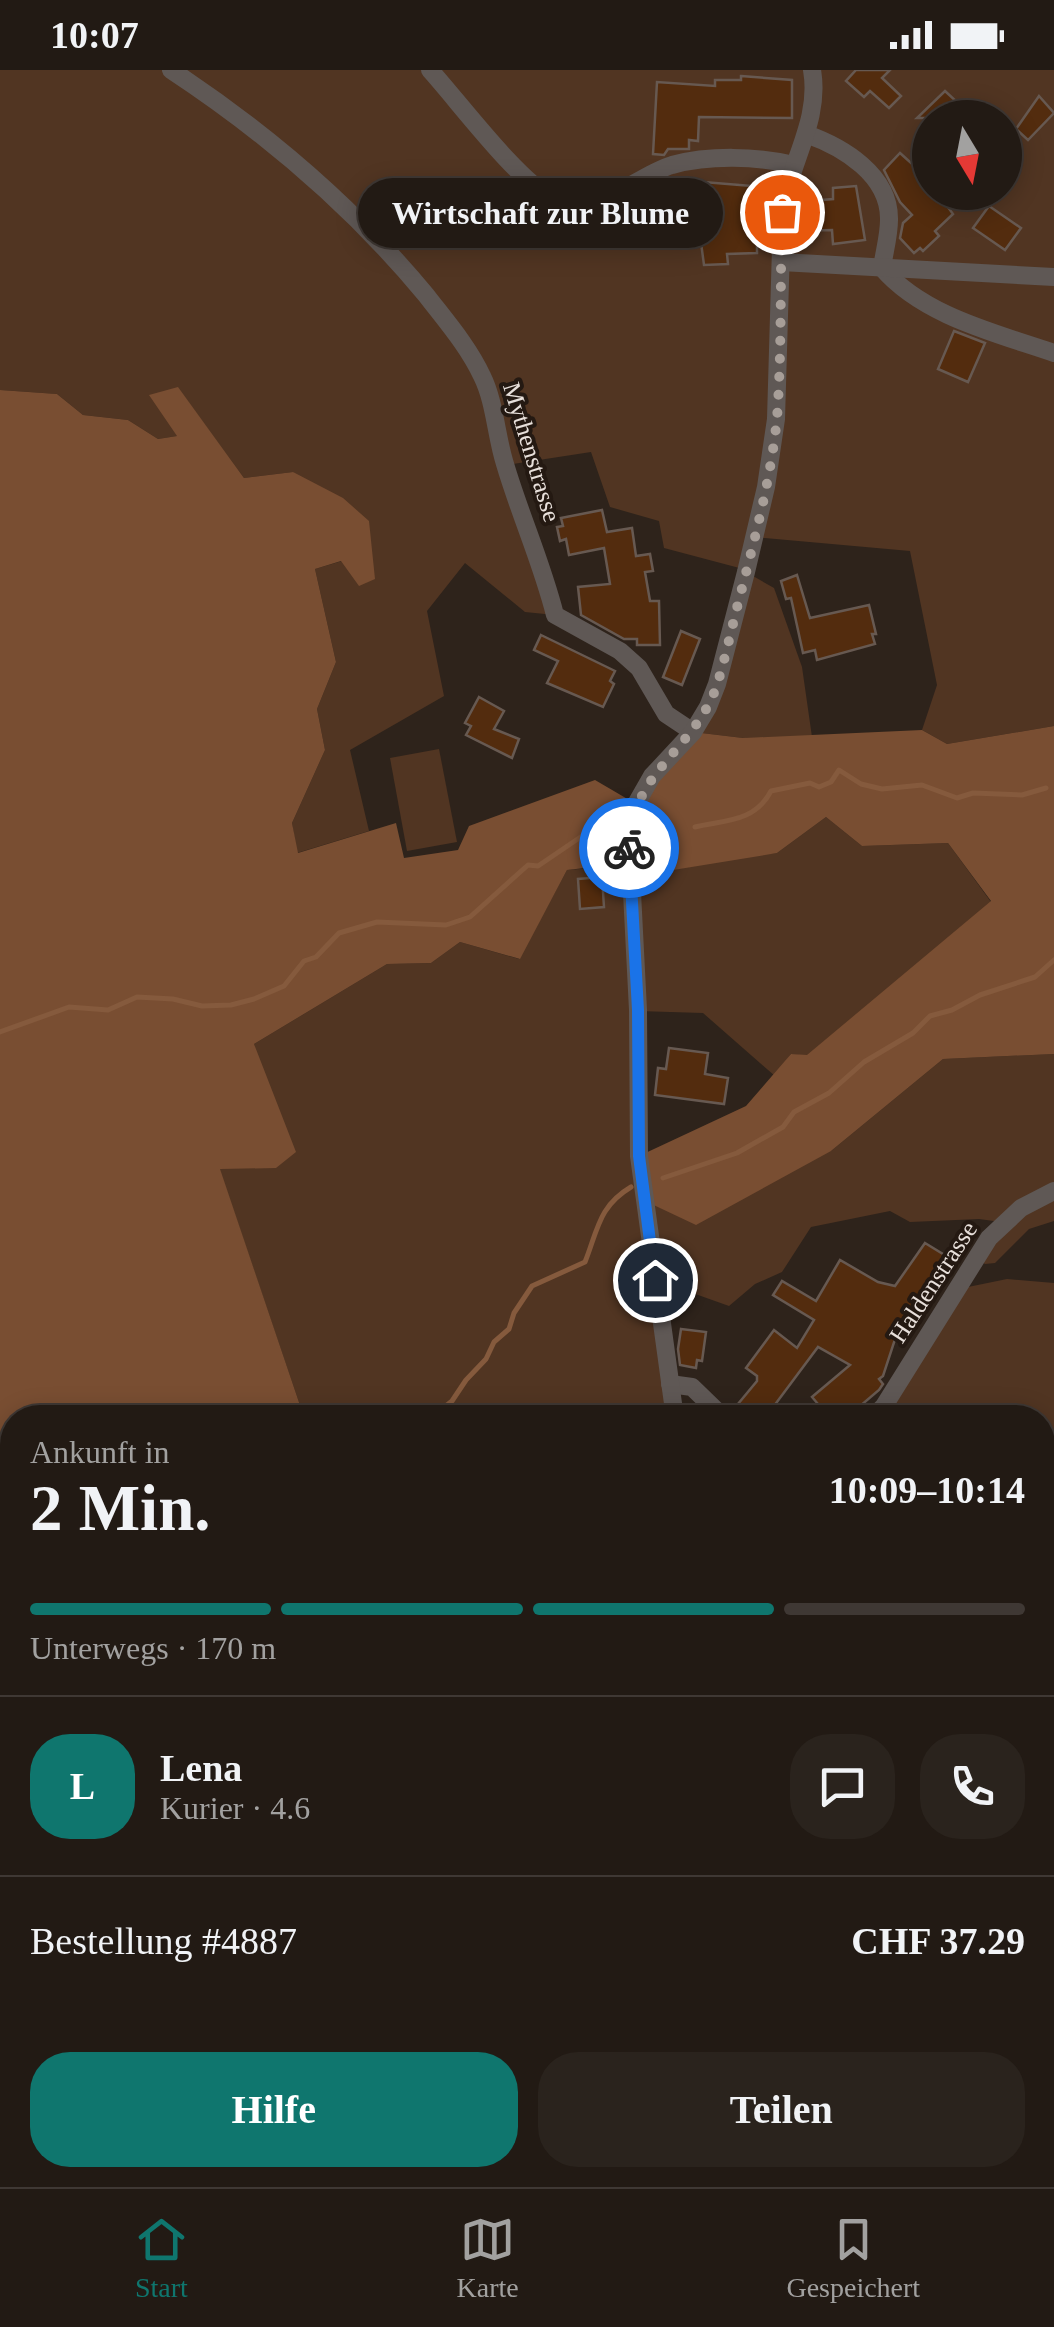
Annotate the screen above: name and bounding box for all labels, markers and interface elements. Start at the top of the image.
text: 10:07 [50,14,139,56]
north arrow [912,100,1022,210]
map controls [912,100,1022,210]
pin [740,170,825,255]
callout: Wirtschaft zur Blume [357,177,722,247]
icon: bag [755,185,810,240]
text: Wirtschaft zur Blume [392,195,689,231]
street label: Mythenstrasse [498,379,566,525]
courier [579,798,679,898]
icon: bike [602,821,657,876]
street label: Haldenstrasse [884,1216,982,1348]
pin [613,1238,698,1323]
icon: home [628,1253,683,1308]
text: Ankunft in [30,1434,170,1470]
text: 10:09–10:14 [829,1469,1025,1511]
text: 2 Min. [30,1472,211,1544]
text: Unterwegs · 170 m [30,1630,276,1666]
button: chat [790,1734,895,1839]
button: phone [920,1734,1025,1839]
text: Lena [160,1747,242,1789]
text: L [70,1765,95,1807]
text: Kurier · 4.6 [160,1790,310,1826]
text: Bestellung #4887 [30,1920,297,1962]
text: CHF 37.29 [851,1920,1025,1962]
button: Hilfe [30,2052,518,2167]
button: Teilen [538,2052,1025,2167]
tab: Start [134,2212,189,2304]
tab: Karte [457,2212,519,2304]
tab: Gespeichert [786,2212,920,2304]

